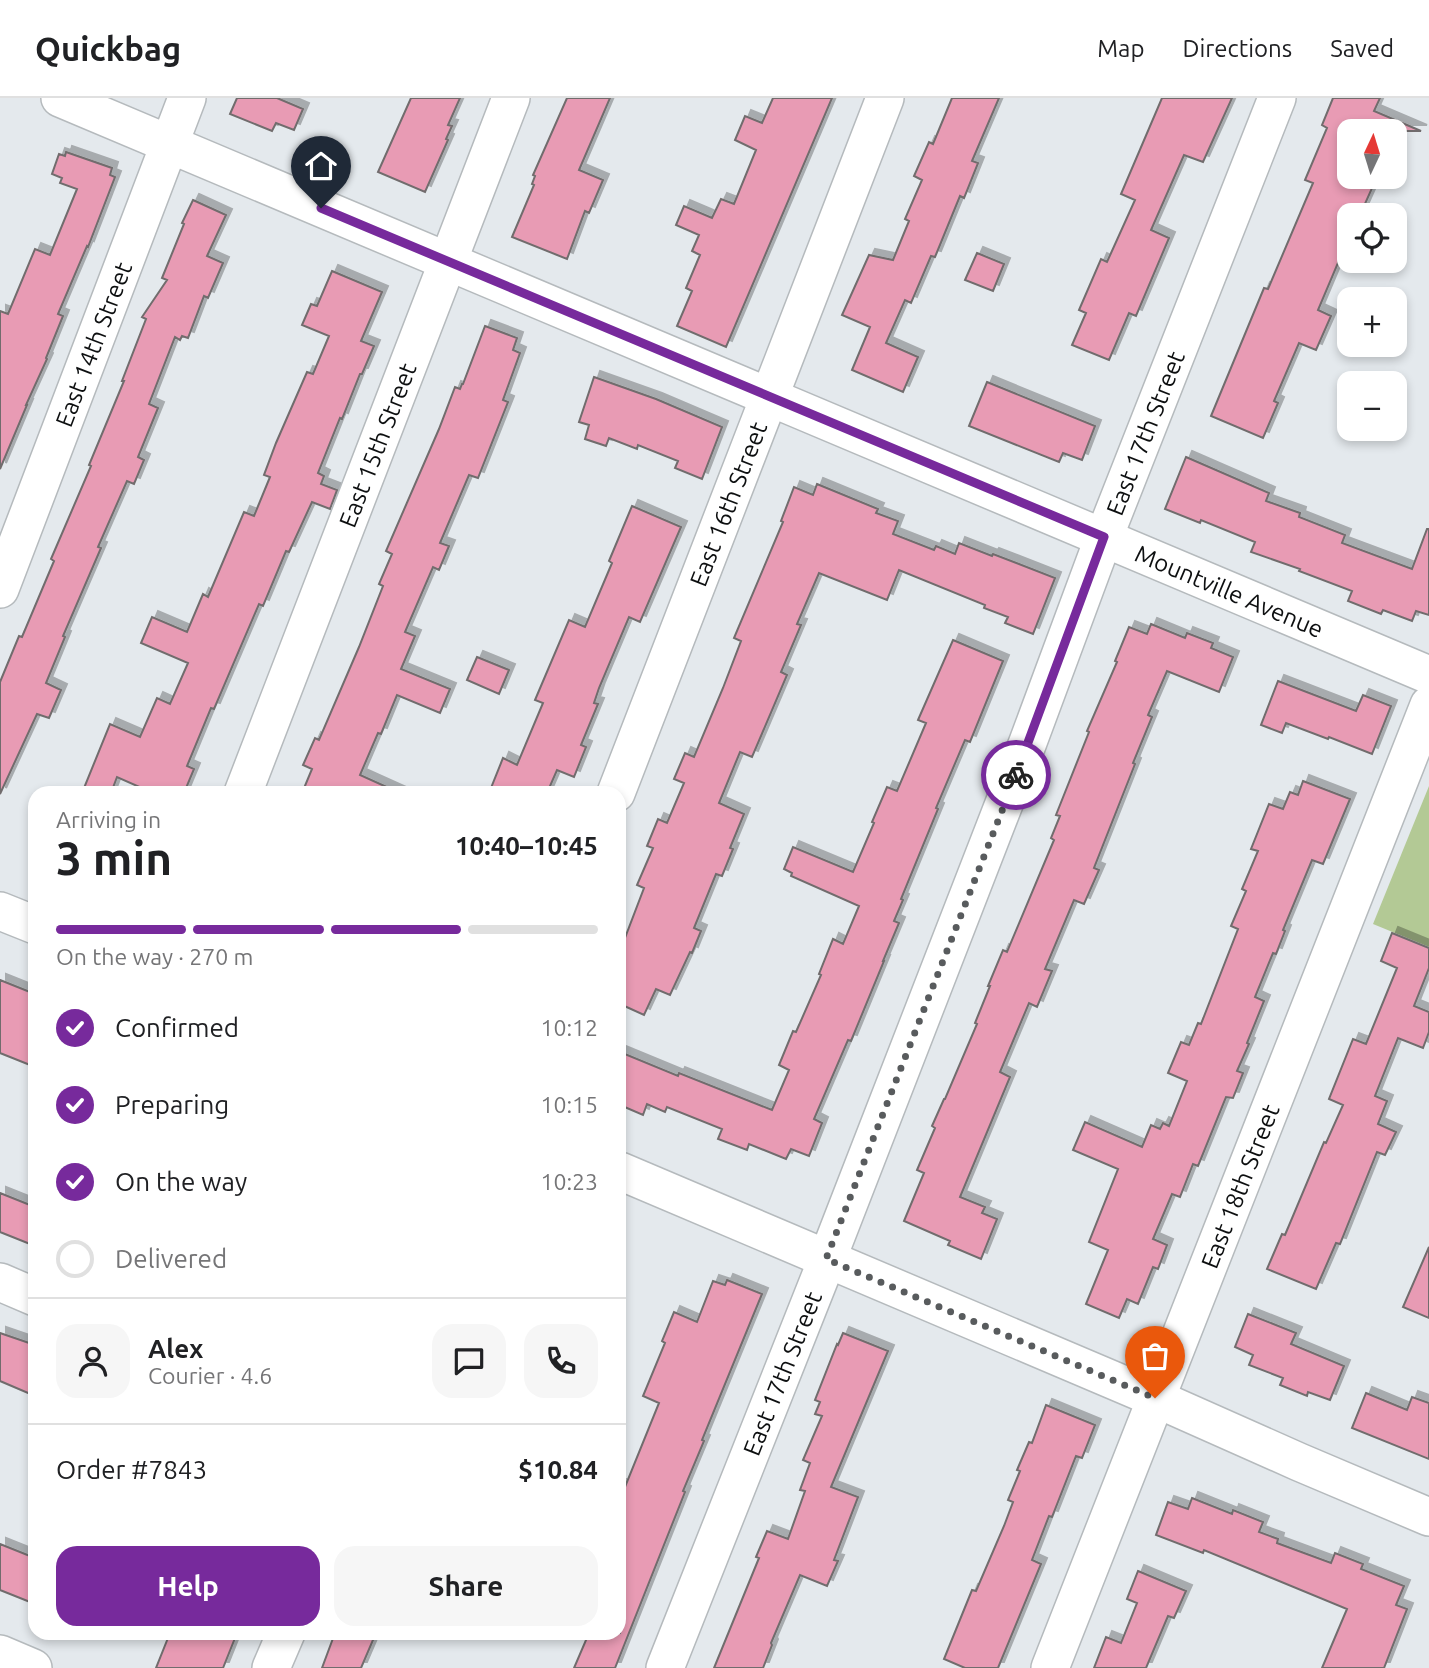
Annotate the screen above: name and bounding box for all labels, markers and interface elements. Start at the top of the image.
text: Quickbag [35,30,181,67]
text: Map [1097,35,1144,62]
text: Directions [1182,35,1292,62]
text: Saved [1330,35,1394,62]
north arrow [1337,119,1407,189]
map controls [1337,119,1407,441]
pin [291,136,351,208]
icon: home [302,147,340,185]
button: locate [1337,203,1407,273]
street label: East 14th Street [50,258,137,430]
button: + [1337,287,1407,357]
street label: East 17th Street [1101,347,1190,519]
street label: East 15th Street [333,358,421,531]
button: − [1337,371,1407,441]
street label: East 16th Street [684,417,772,590]
street label: Mountville Avenue [1131,539,1328,642]
courier [981,740,1051,810]
icon: bike [997,756,1035,794]
text: Arriving in [56,807,161,832]
text: 10:40–10:45 [455,831,598,860]
text: 3 min [56,832,172,884]
text: On the way · 270 m [56,944,253,969]
icon: check [56,1009,94,1047]
text: Confirmed [115,1013,239,1042]
text: 10:12 [540,1015,598,1040]
icon: check [56,1086,94,1124]
text: Preparing [115,1090,229,1119]
text: 10:15 [540,1092,598,1117]
street label: East 18th Street [1195,1100,1284,1272]
icon: check [56,1163,94,1201]
text: On the way [115,1167,247,1196]
text: 10:23 [540,1169,598,1194]
text: Delivered [115,1244,227,1273]
street label: East 17th Street [737,1287,827,1459]
button: person [56,1324,130,1398]
button: chat [432,1324,506,1398]
button: phone [524,1324,598,1398]
pin [1125,1326,1185,1398]
text: Alex [148,1334,203,1363]
icon: bag [1136,1337,1174,1375]
text: Courier · 4.6 [148,1363,272,1388]
text: Order #7843 [56,1455,207,1484]
text: $10.84 [518,1455,598,1484]
button: Help [56,1546,320,1626]
button: Share [334,1546,598,1626]

